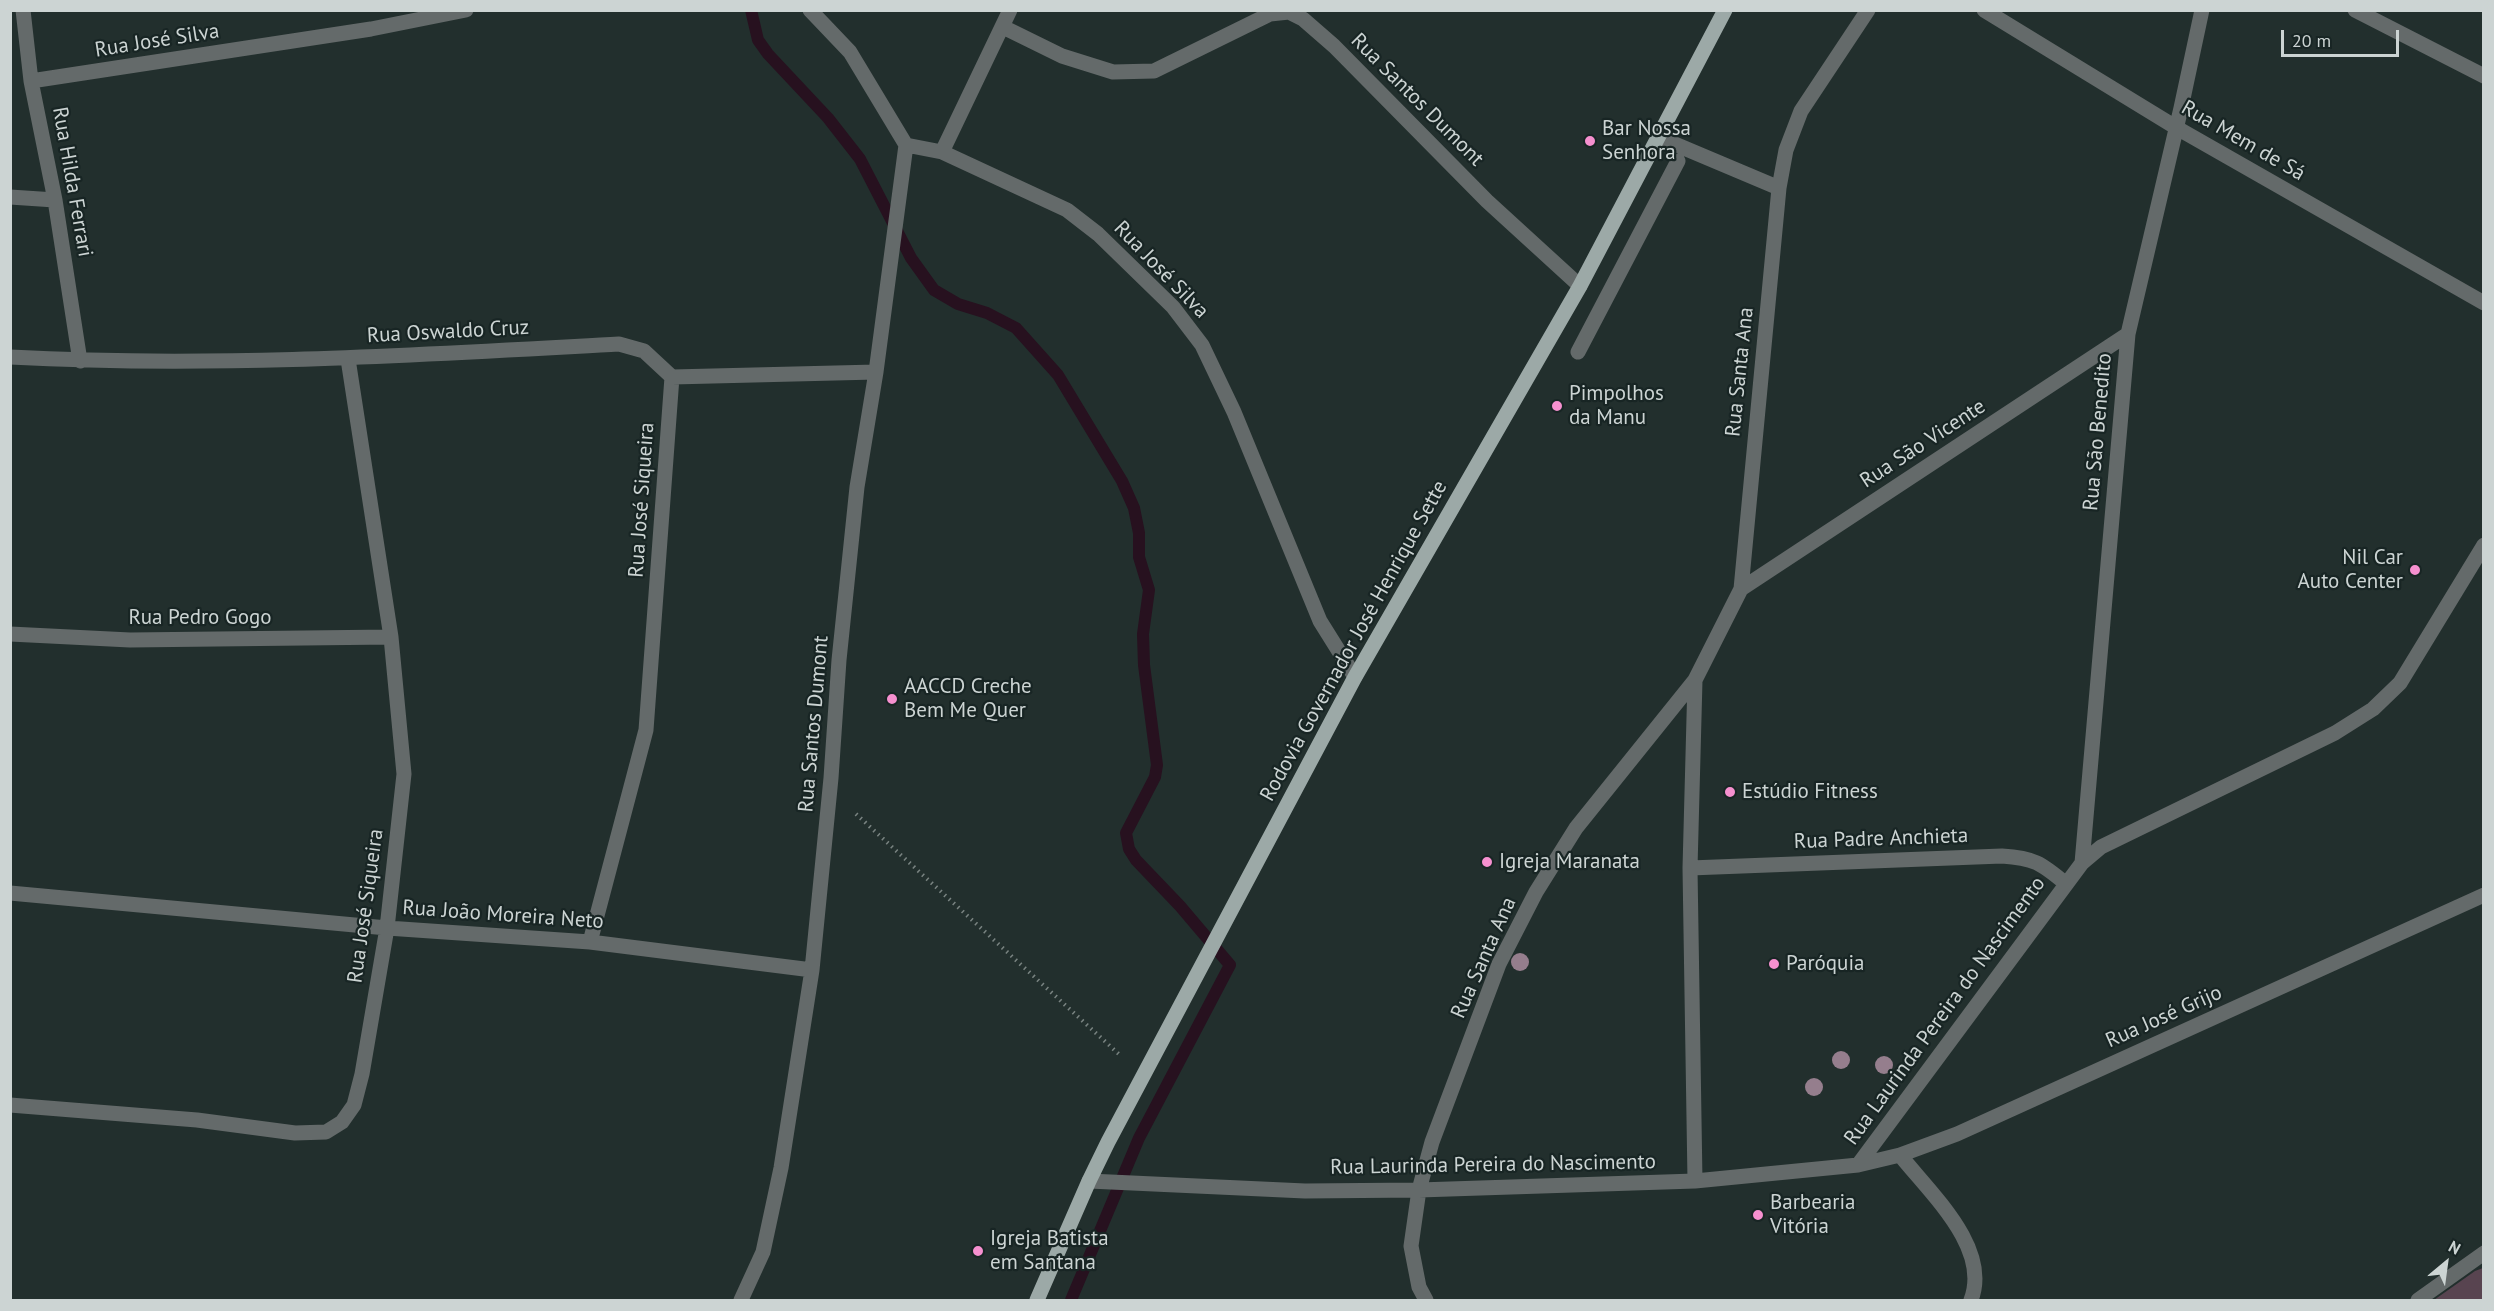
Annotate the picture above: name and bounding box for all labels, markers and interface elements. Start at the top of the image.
scale bar [2284,18,2402,56]
street label: Rua José Silva [93,19,221,63]
street label: Rua Santos Dumont [1345,28,1489,172]
text: 20 m [2292,29,2331,52]
street label: Rua Mem de Sá [2177,95,2309,187]
street label: Rua Hilda Ferrari [46,105,98,259]
place label: Bar Nossa Senhora [1602,116,1691,166]
marker: Bar Nossa Senhora [1583,134,1597,148]
street label: Rua José Silva [1108,216,1214,324]
street label: Rua Santa Ana [1721,306,1759,438]
street label: Rua Oswaldo Cruz [366,315,530,349]
street label: Rua São Benedito [2079,352,2117,512]
place label: Pimpolhos da Manu [1569,381,1664,431]
street label: Rua São Vicente [1856,394,1990,494]
marker: Pimpolhos da Manu [1550,399,1564,413]
street label: Rua José Siqueira [624,422,660,578]
street label: Rodovia Governador José Henrique Sette [1255,476,1453,806]
place label: Nil Car Auto Center [2298,545,2403,595]
marker: Nil Car Auto Center [2408,563,2422,577]
street label: Rua Pedro Gogo [128,605,272,631]
street label: Rua Santos Dumont [794,635,834,813]
place label: AACCD Creche Bem Me Quer [904,674,1032,724]
marker: AACCD Creche Bem Me Quer [885,692,899,706]
place label: Estúdio Fitness [1742,779,1878,805]
marker: Estúdio Fitness [1723,785,1737,799]
street label: Rua Padre Anchieta [1793,823,1969,855]
street label: Rua José Siqueira [343,827,389,985]
place label: Igreja Maranata [1499,849,1640,875]
marker: Igreja Maranata [1480,855,1494,869]
street label: Rua Laurinda Pereira do Nascimento [1839,872,2051,1150]
street label: Rua Santa Ana [1446,893,1522,1023]
street label: Rua João Moreira Neto [402,895,604,935]
place label: Paróquia [1786,951,1864,977]
marker: Paróquia [1767,957,1781,971]
street label: Rua José Grijo [2102,980,2226,1054]
street label: Rua Laurinda Pereira do Nascimento [1330,1150,1656,1180]
place label: Barbearia Vitória [1770,1190,1855,1240]
marker: Barbearia Vitória [1751,1208,1765,1222]
place label: Igreja Batista em Santana [990,1226,1109,1276]
north arrow [2416,1233,2476,1293]
text: N [2445,1236,2464,1259]
marker: Igreja Batista em Santana [971,1244,985,1258]

